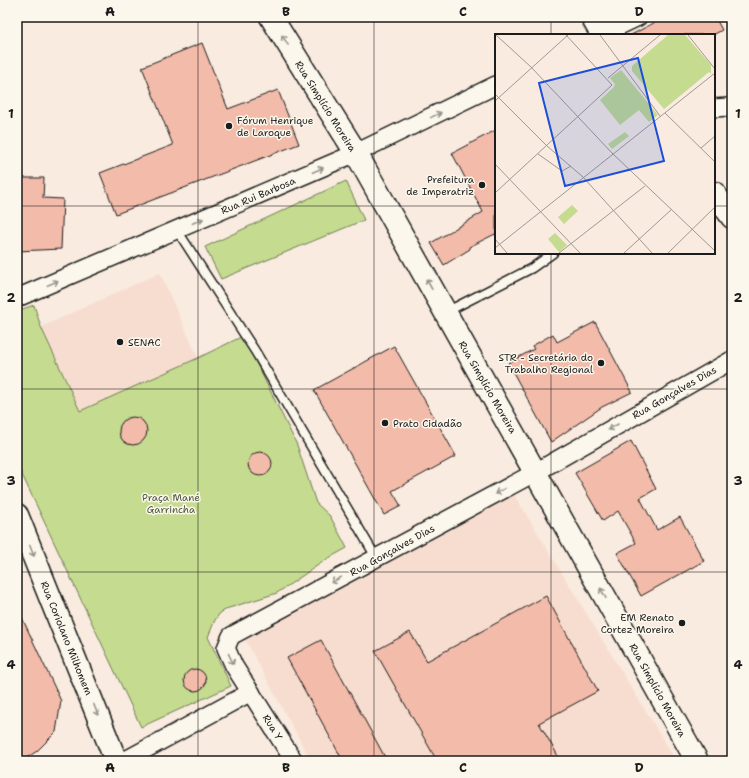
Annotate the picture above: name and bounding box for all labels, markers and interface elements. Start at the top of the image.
text: A [105,3,115,20]
text: B [282,3,290,20]
text: C [459,3,467,20]
text: D [634,3,644,20]
inset map [495,34,715,254]
one-way arrow [281,35,289,46]
street label: Rua Simplício Moreira [292,58,359,155]
text: 1 [8,105,14,122]
text: 1 [735,105,741,122]
one-way arrow [429,111,441,118]
place label: Fórum Henrique de Laroque [237,114,314,139]
marker: Fórum Henrique de Laroque [224,121,234,131]
one-way arrow [311,166,323,173]
place label: Prefeitura de Imperatriz [406,173,475,198]
street label: Rua Rui Barbosa [219,174,298,217]
marker: Prefeitura de Imperatriz [477,180,487,190]
one-way arrow [192,217,204,224]
one-way arrow [46,278,58,286]
one-way arrow [425,278,433,290]
text: 2 [6,289,16,306]
text: 2 [733,289,743,306]
place label: SENAC [128,336,161,349]
marker: SENAC [115,337,125,347]
street label: Rua Simplício Moreira [456,339,520,437]
place label: STR - Secretária do Trabalho Regional [498,351,593,376]
marker: STR - Secretária do Trabalho Regional [596,358,606,368]
street label: Rua Gonçalves Dias [630,363,719,422]
place label: Prato Cidadão [393,417,462,430]
marker: Prato Cidadão [380,418,390,428]
one-way arrow [607,424,619,432]
text: 3 [6,472,16,489]
text: 3 [733,472,743,489]
one-way arrow [494,488,506,496]
park label: Praça Mané Garrincha [142,491,200,516]
street label: Rua Gonçalves Dias [348,522,437,579]
one-way arrow [28,544,36,556]
one-way arrow [331,577,343,585]
street label: Rua Coriolano Milhomem [38,579,96,697]
one-way arrow [599,587,607,599]
place label: EM Renato Cortez Moreira [601,611,675,636]
marker: EM Renato Cortez Moreira [677,618,687,628]
street label: Rua Simplício Moreira [626,641,689,740]
one-way arrow [228,653,235,665]
text: 4 [6,656,16,673]
text: 4 [733,656,743,673]
one-way arrow [93,704,100,716]
street label: Rua Y [260,712,286,743]
text: A [105,759,115,776]
text: B [282,759,290,776]
text: C [459,759,467,776]
text: D [634,759,644,776]

